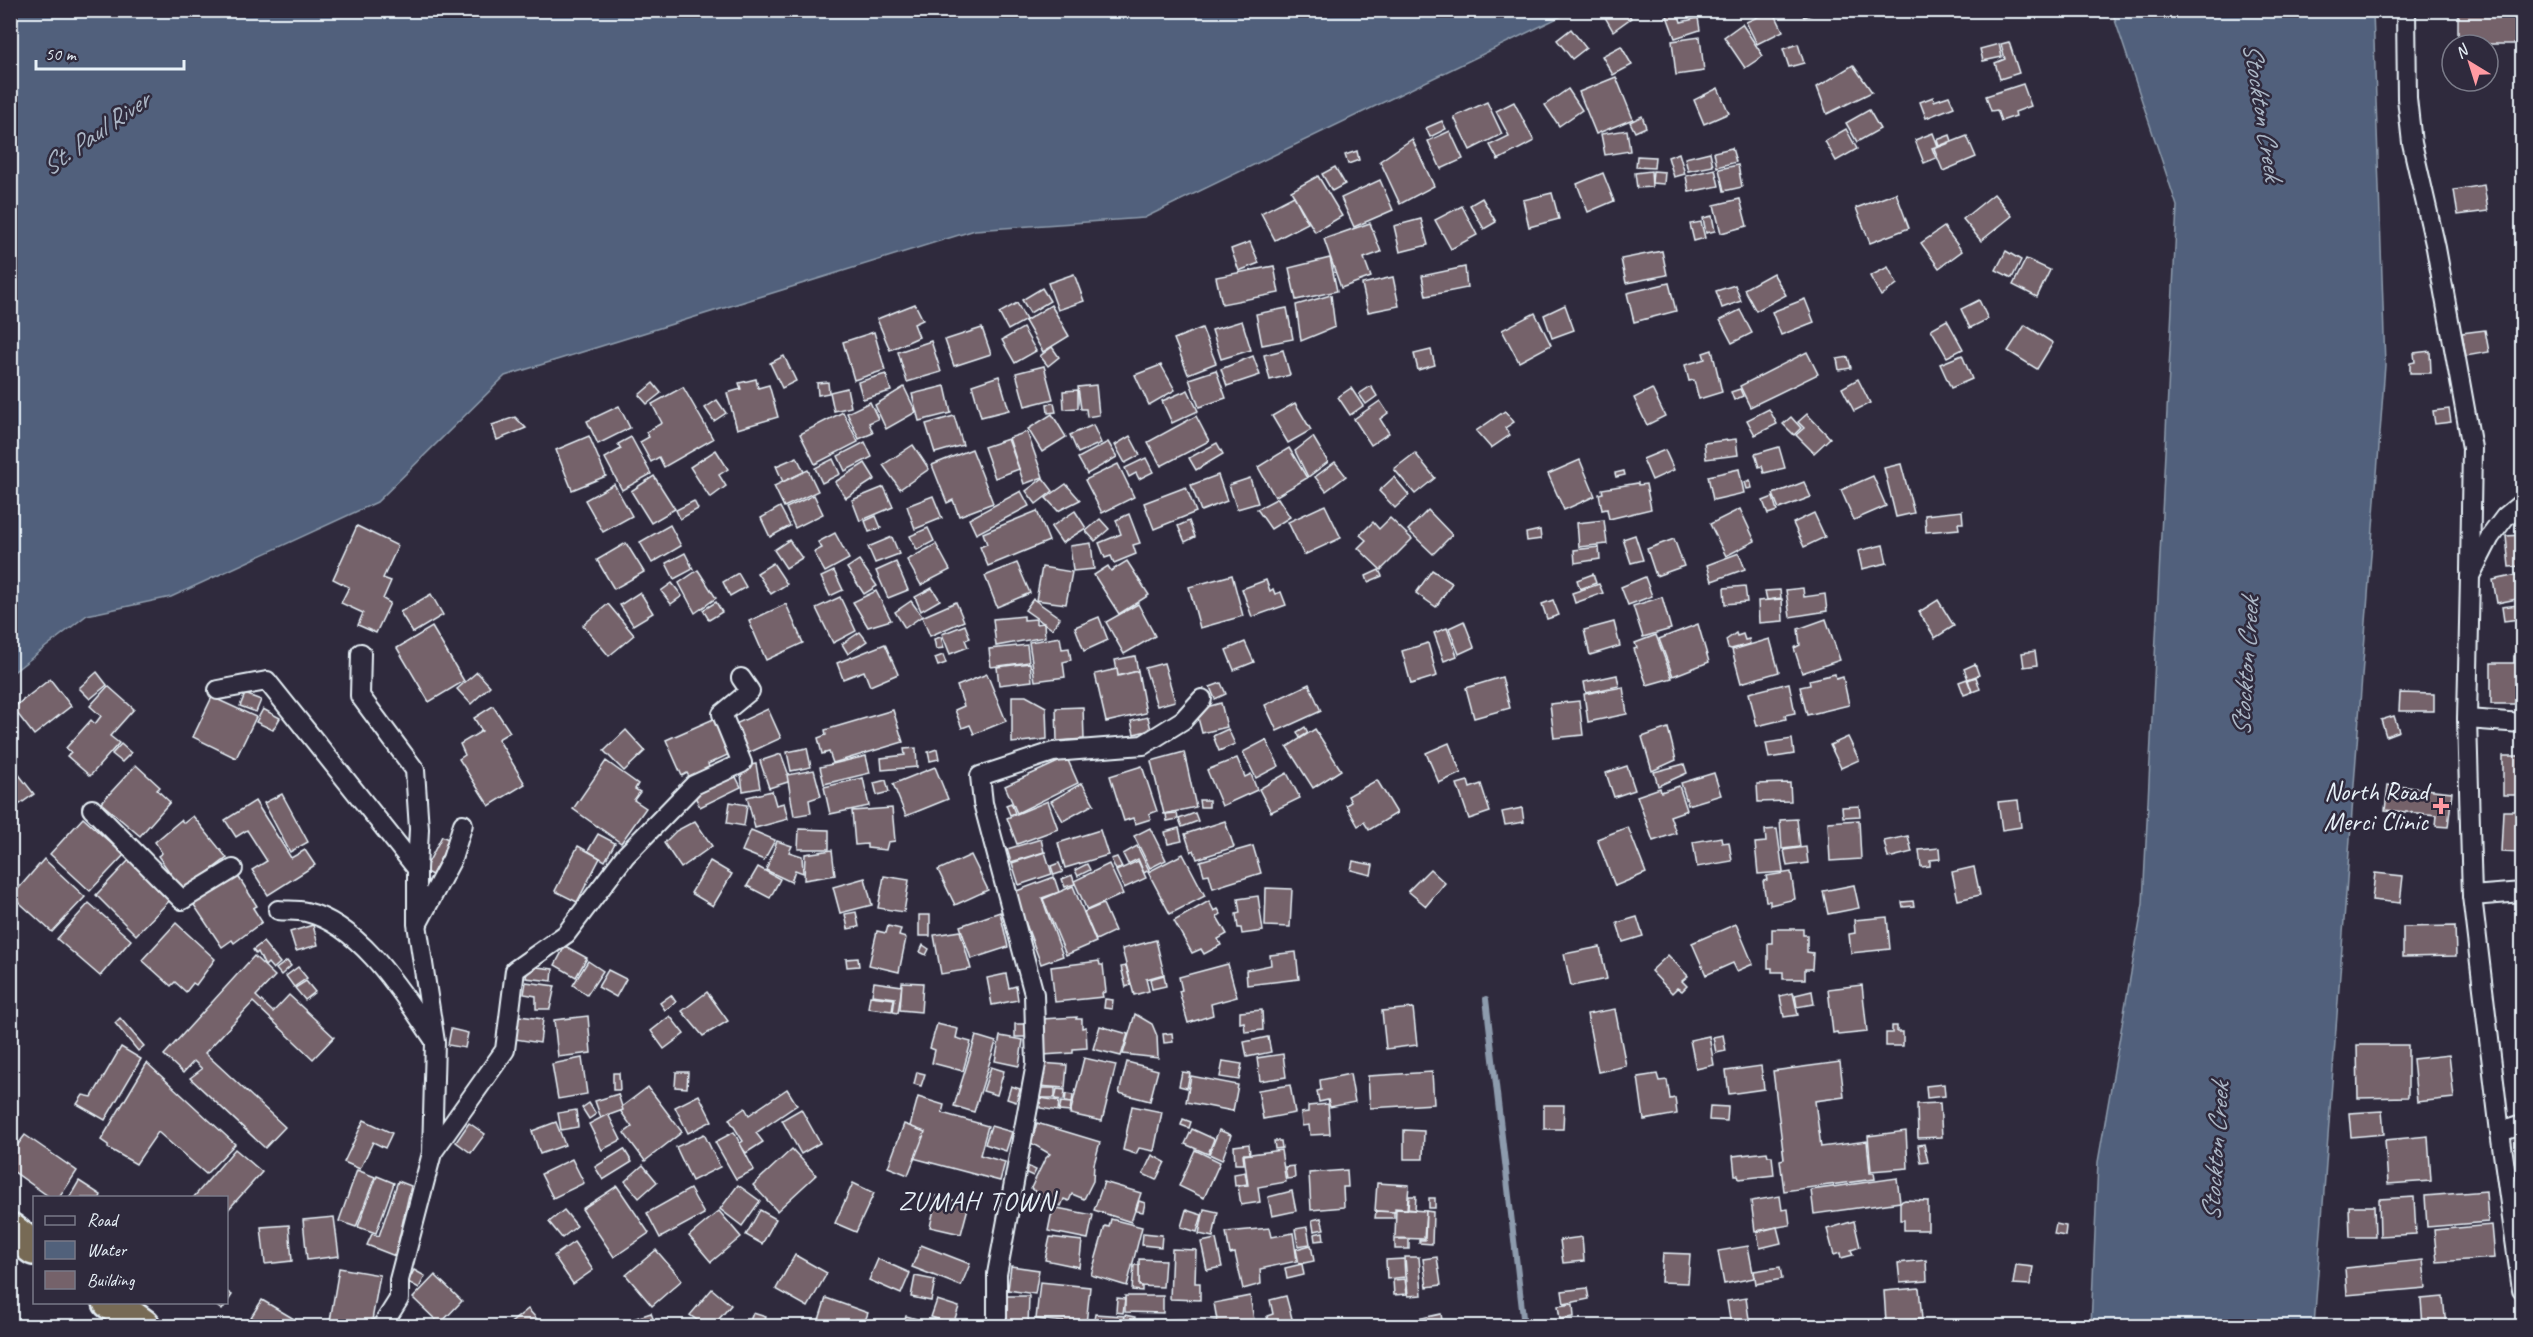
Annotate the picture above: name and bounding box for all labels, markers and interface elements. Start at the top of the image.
scale bar [36,33,184,71]
north arrow [2440,33,2500,93]
text: N [2451,39,2474,63]
water label: Stockton Creek [2235,40,2291,187]
text: 50 m [45,43,78,65]
water label: St. Paul River [34,81,159,183]
water label: Stockton Creek [2223,592,2267,737]
place label: North Road Merci Clinic [2324,775,2432,838]
marker: North Road Merci Clinic [2432,797,2450,815]
water label: Stockton Creek [2193,1077,2237,1222]
district label: ZUMAH TOWN [898,1184,1058,1218]
legend [33,1196,228,1304]
text: Road [87,1209,120,1231]
text: Water [87,1239,128,1261]
text: Building [87,1269,136,1291]

